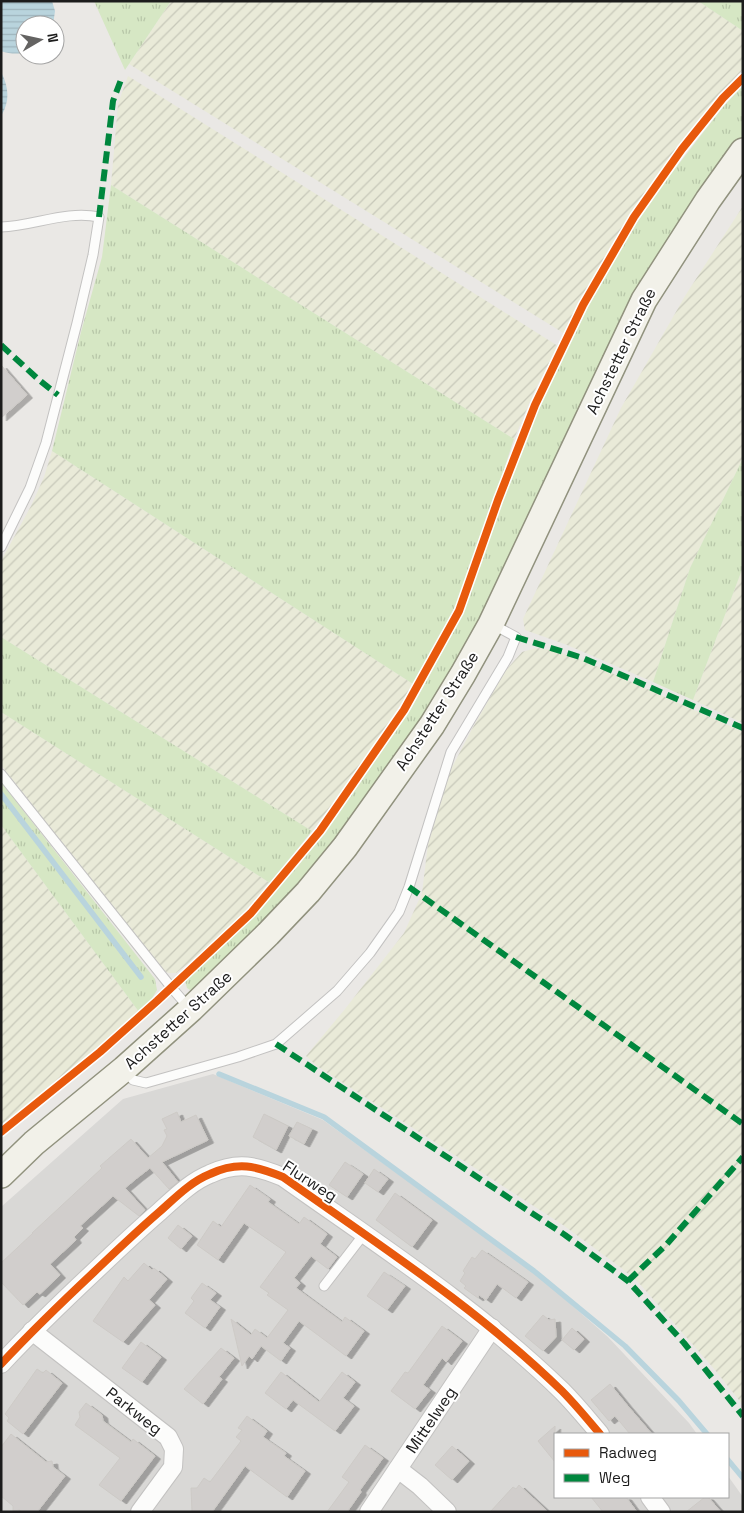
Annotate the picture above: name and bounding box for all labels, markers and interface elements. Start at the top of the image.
north arrow [15,15,65,65]
text: N [43,32,62,44]
street label: Achstetter Straße [581,284,661,418]
street label: Achstetter Straße [391,647,483,775]
street label: Achstetter Straße [120,966,236,1074]
street label: Flurweg [279,1156,341,1206]
street label: Parkweg [102,1383,166,1439]
street label: Mittelweg [401,1383,461,1457]
legend [554,1433,729,1498]
text: Radweg [599,1443,657,1462]
text: Weg [599,1468,630,1487]

